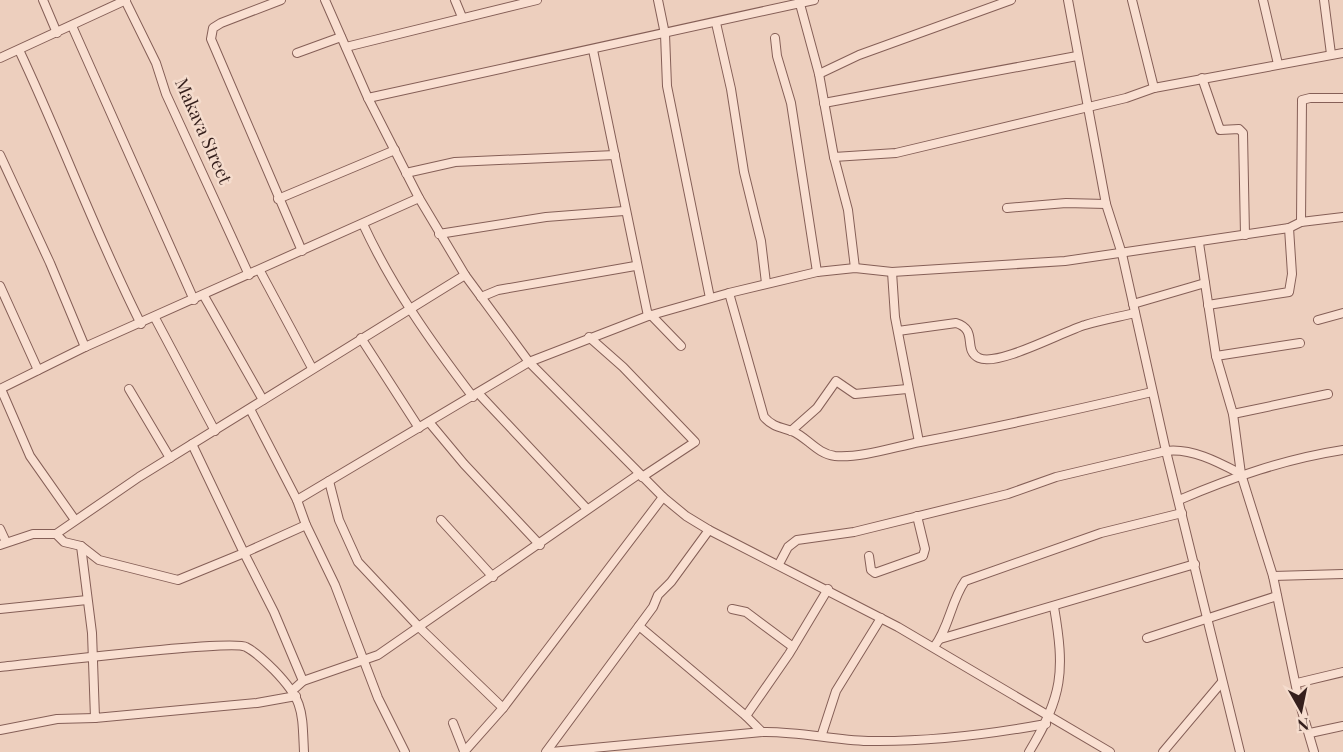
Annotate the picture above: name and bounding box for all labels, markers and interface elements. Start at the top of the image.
street label: Makava Street [170,74,238,188]
north arrow [1271,680,1331,740]
text: N [1296,714,1311,737]

